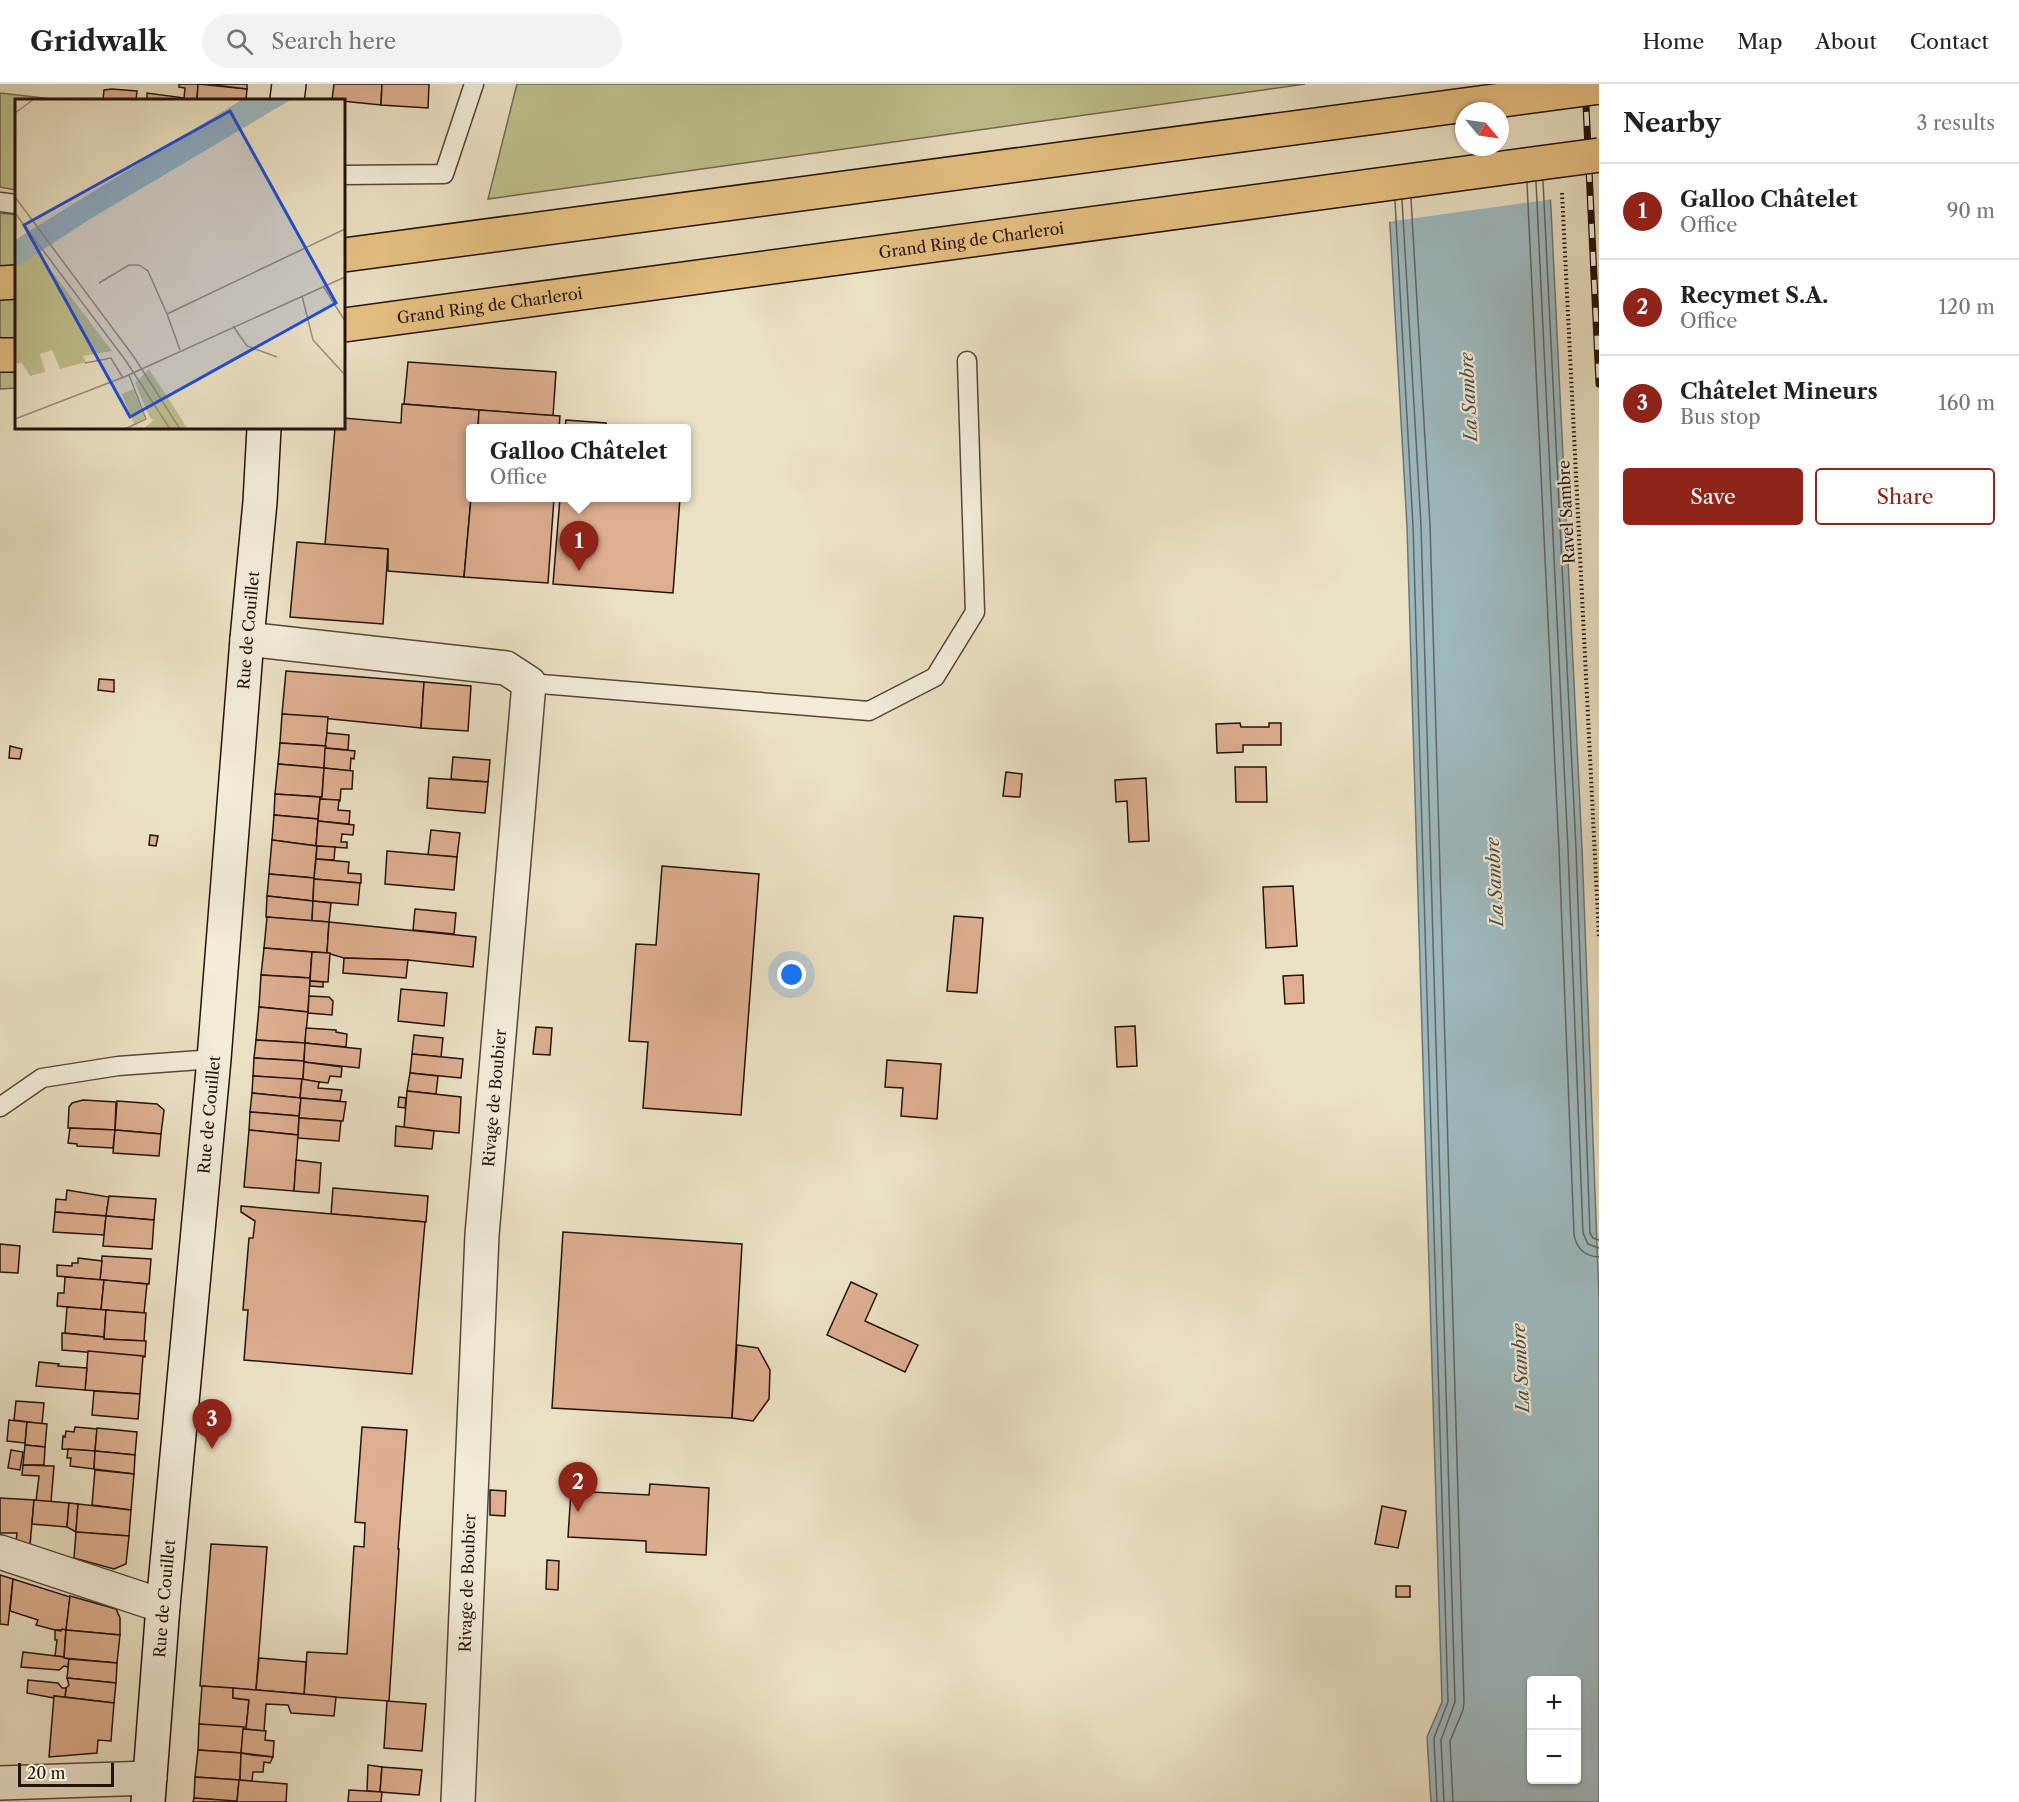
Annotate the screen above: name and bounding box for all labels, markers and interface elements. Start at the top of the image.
search box [202,14,622,68]
text: Gridwalk [30,24,166,58]
icon: search [223,25,256,58]
text: Search here [271,28,396,55]
text: Home [1643,29,1704,54]
text: Map [1737,29,1782,54]
text: About [1815,29,1877,54]
text: Contact [1910,29,1989,54]
inset map [15,99,345,429]
north arrow [1455,102,1509,156]
text: Nearby [1623,107,1721,139]
text: 3 results [1917,111,1995,135]
text: Galloo Châtelet [1680,186,1858,213]
text: 1 [1638,199,1647,223]
text: 90 m [1947,199,1995,223]
text: Office [1680,213,1738,237]
street label: Grand Ring de Charleroi [877,218,1065,262]
text: Recymet S.A. [1680,282,1828,309]
street label: Grand Ring de Charleroi [396,283,584,328]
text: 2 [1637,295,1648,319]
text: 120 m [1938,295,1995,319]
text: Office [1680,309,1738,333]
water label: La Sambre [1456,350,1482,444]
text: Châtelet Mineurs [1680,378,1878,405]
text: 3 [1637,391,1648,415]
text: 160 m [1938,391,1995,415]
text: Bus stop [1680,405,1761,429]
popup [466,424,691,502]
text: Galloo Châtelet [490,438,667,465]
street label: Ravel Sambre [1553,460,1579,564]
text: Office [490,465,547,489]
button: Save [1623,468,1803,525]
button: Share [1815,468,1995,525]
pin: 1 [560,522,598,571]
street label: Rue de Couillet [233,570,263,690]
water label: La Sambre [1482,835,1508,929]
your location [777,960,806,989]
street label: Rivage de Boubier [478,1028,510,1168]
street label: Rue de Couillet [193,1054,224,1175]
water label: La Sambre [1508,1321,1534,1415]
pin: 3 [192,1400,232,1449]
pin: 2 [558,1462,598,1512]
street label: Rivage de Boubier [455,1513,479,1653]
street label: Rue de Couillet [149,1538,179,1659]
map controls [1527,1676,1581,1784]
button: + [1527,1676,1581,1730]
button: − [1527,1730,1581,1784]
scale bar [18,1760,114,1788]
text: 20 m [27,1763,66,1783]

